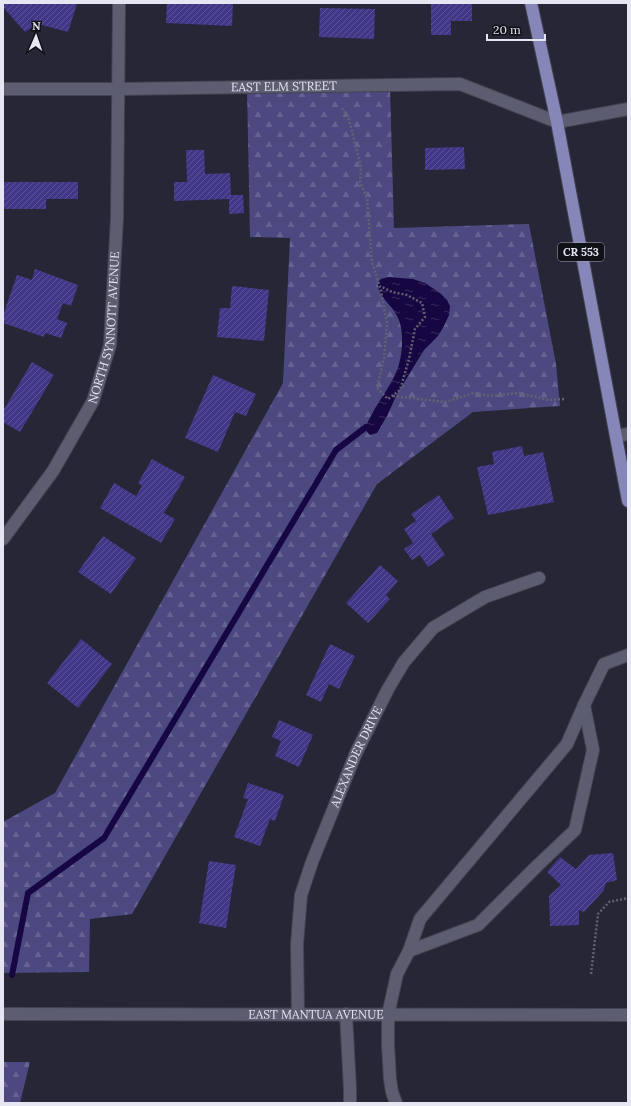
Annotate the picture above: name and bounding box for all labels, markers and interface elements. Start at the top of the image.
north arrow [16,16,56,56]
scale bar [487,16,545,42]
text: N [32,19,41,33]
text: 20 m [493,22,521,37]
street label: EAST ELM STREET [231,78,337,94]
road number: CR 553 [558,243,604,261]
street label: NORTH SYNNOTT AVENUE [85,251,122,405]
street label: ALEXANDER DRIVE [326,704,385,811]
street label: EAST MANTUA AVENUE [248,1006,384,1022]

